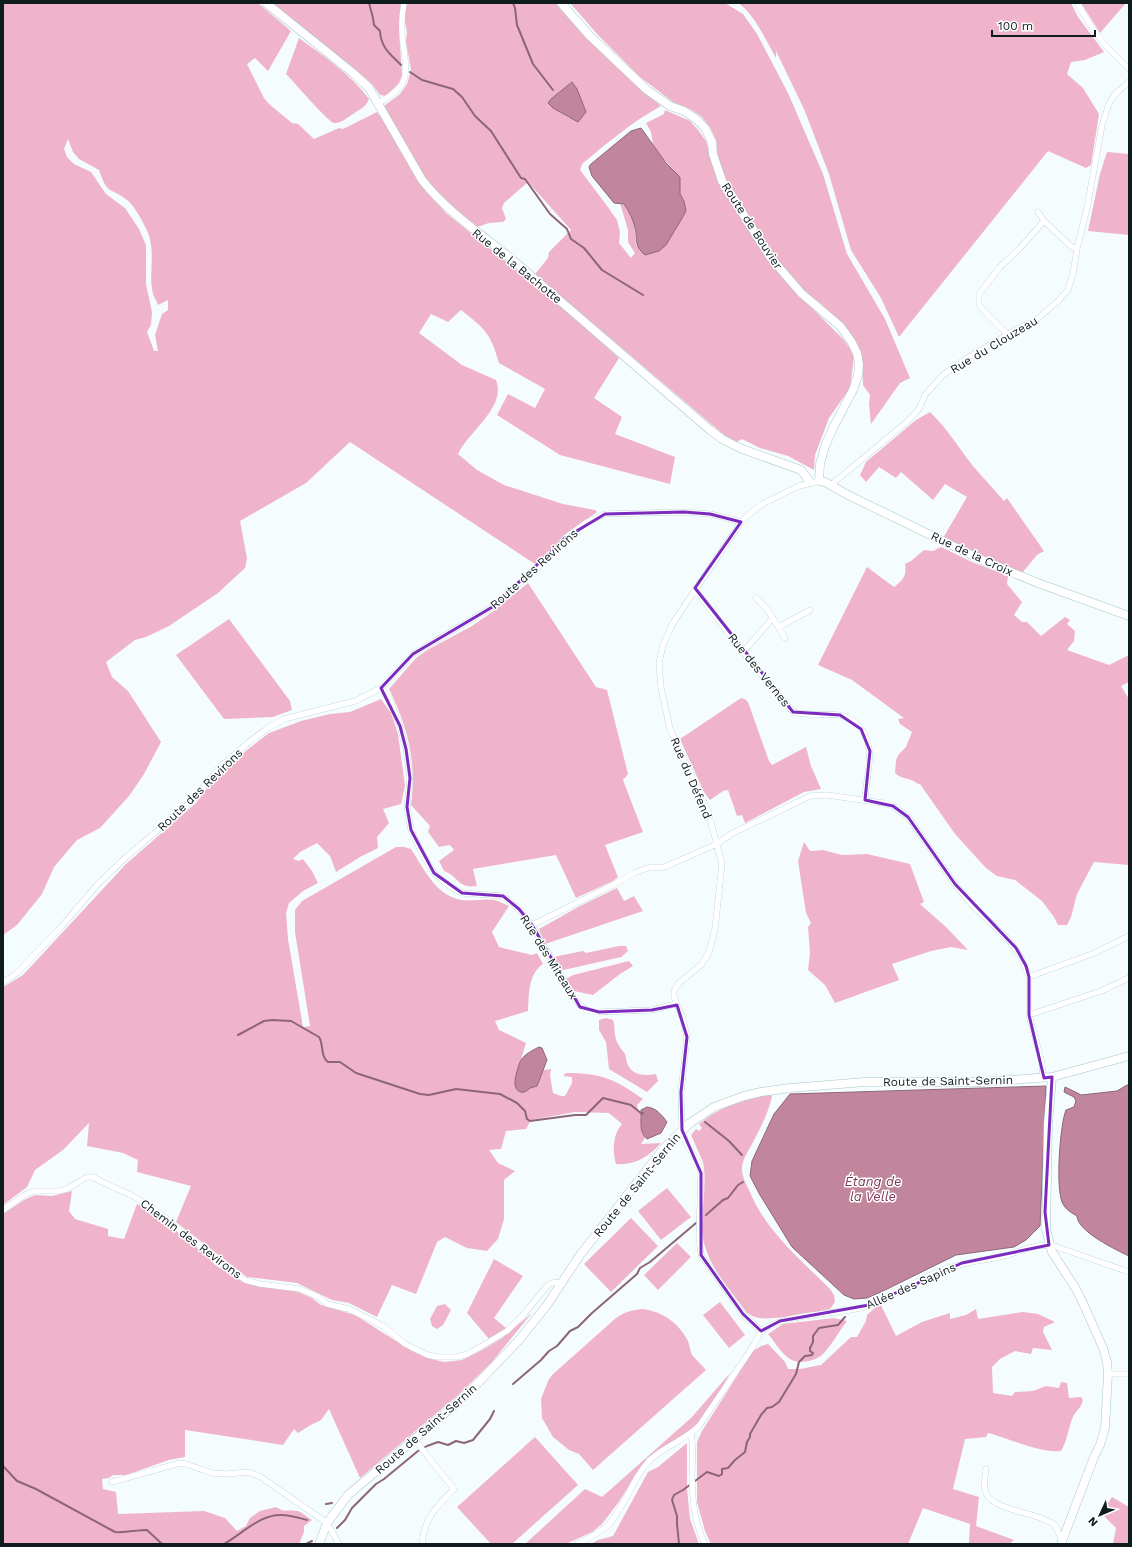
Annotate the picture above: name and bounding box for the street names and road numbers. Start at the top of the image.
street label: Route de Bouvier [719,180,785,272]
street label: Rue de la Bachotte [469,226,565,306]
street label: Rue du Clouzeau [948,313,1040,377]
street label: Route des Revirons [487,526,581,612]
street label: Rue de la Croix [929,529,1015,579]
street label: Rue des Vernes [725,630,793,710]
street label: Rue du Défend [668,735,714,821]
street label: Route des Revirons [155,746,245,834]
street label: Rue des Miteaux [517,912,581,1002]
street label: Route de Saint-Sernin [883,1073,1013,1089]
street label: Route de Saint-Sernin [591,1130,683,1240]
street label: Chemin des Revirons [138,1196,244,1282]
street label: Allée des Sapins [864,1260,958,1312]
street label: Route de Saint-Sernin [372,1381,480,1477]

